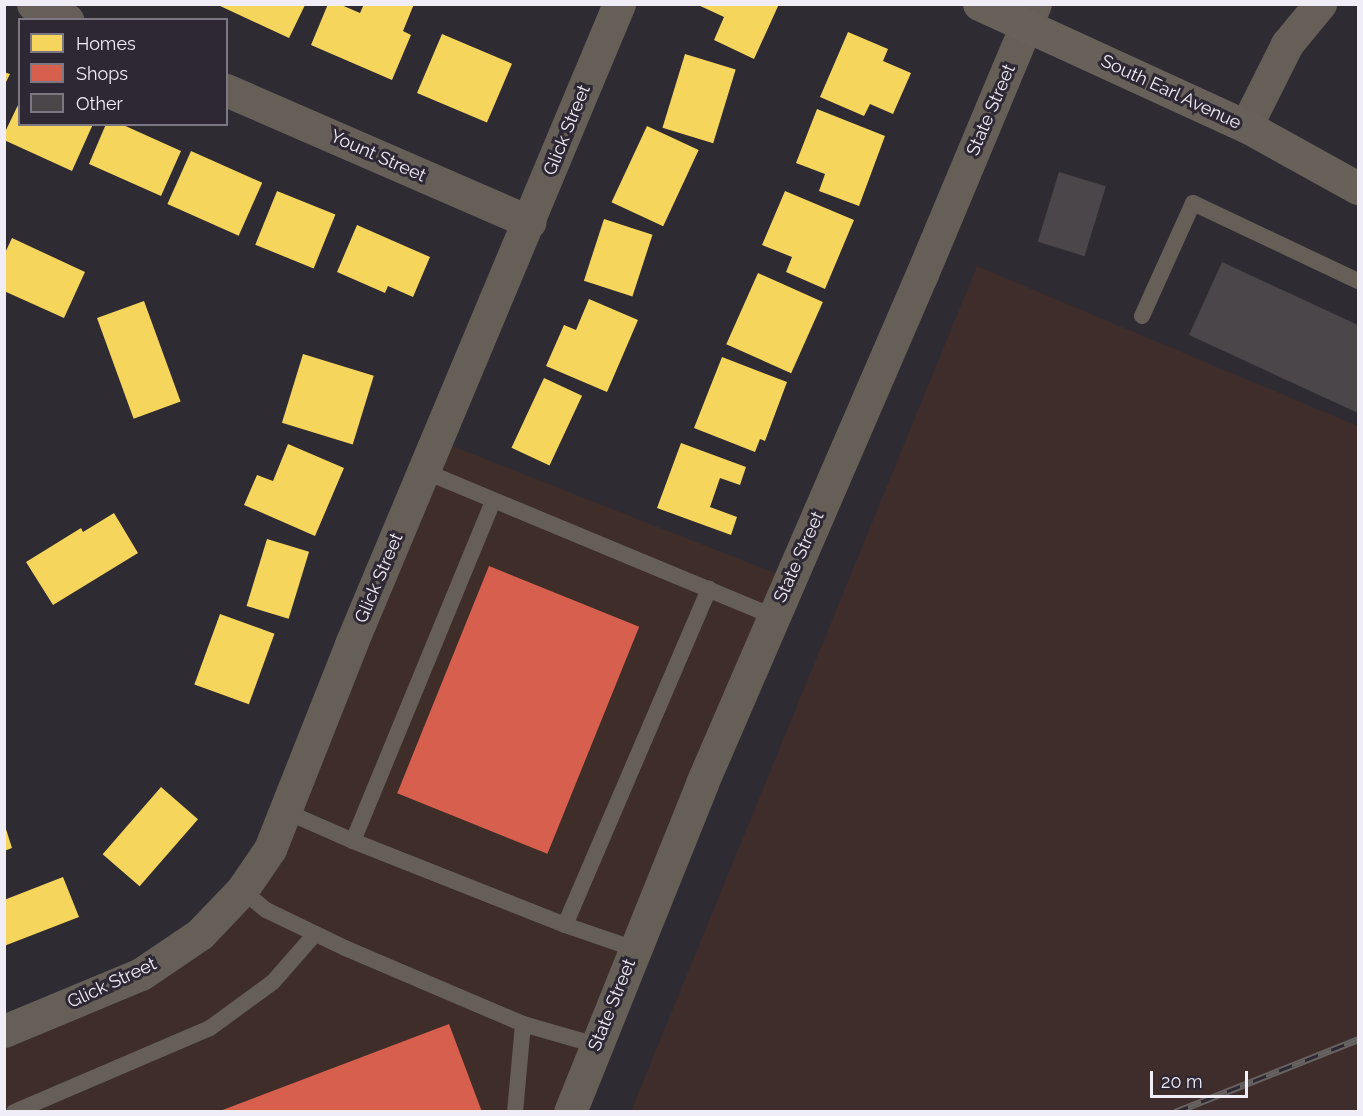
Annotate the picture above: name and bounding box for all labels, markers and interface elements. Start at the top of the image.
legend [18,18,228,126]
text: Homes [76,33,136,54]
street label: South Earl Avenue [1097,50,1245,134]
street label: State Street [962,61,1020,159]
text: Shops [76,63,128,84]
street label: Glick Street [539,82,595,178]
text: Other [76,93,123,114]
street label: Yount Street [327,125,429,187]
street label: State Street [769,508,829,606]
street label: Glick Street [350,530,408,626]
street label: Glick Street [64,953,160,1013]
street label: State Street [584,956,640,1054]
scale bar [1153,1059,1250,1097]
text: 20 m [1161,1071,1203,1092]

